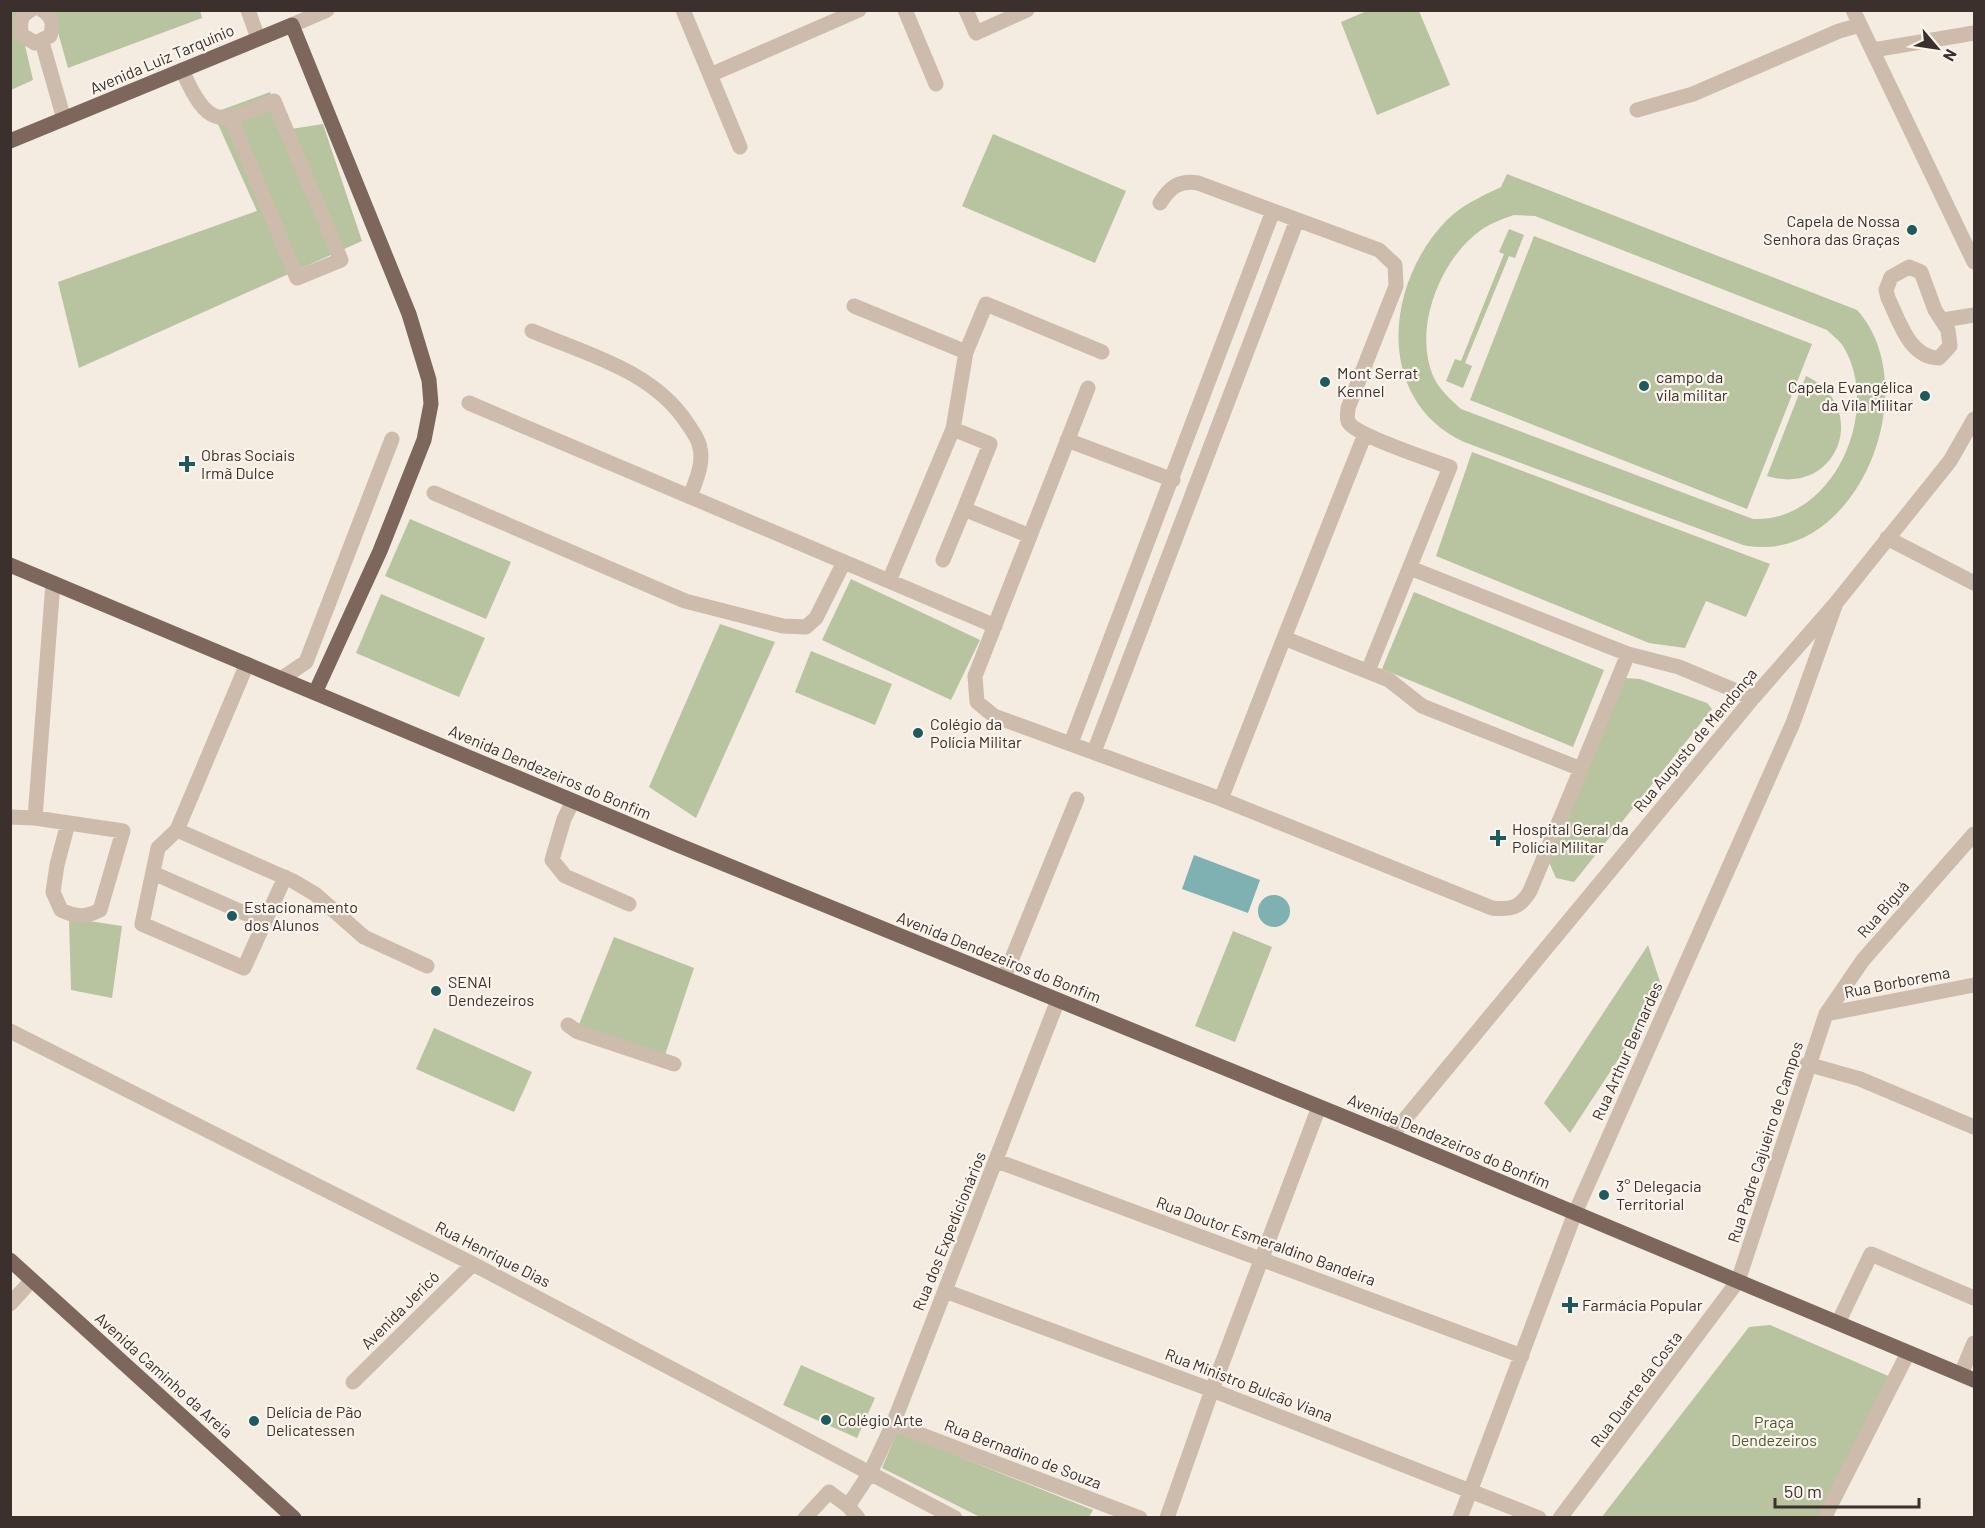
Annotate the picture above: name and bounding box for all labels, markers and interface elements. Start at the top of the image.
north arrow [1907,18,1967,78]
street label: Avenida Luiz Tarquínio [87,20,237,98]
text: N [1940,46,1961,65]
place label: Capela de Nossa Senhora das Graças [1763,211,1900,248]
marker: Capela de Nossa Senhora das Graças [1905,223,1919,237]
place label: Mont Serrat Kennel [1337,363,1418,400]
place label: campo da vila militar [1656,367,1728,404]
marker: Mont Serrat Kennel [1318,375,1332,389]
place label: Capela Evangélica da Vila Militar [1788,377,1913,414]
marker: campo da vila militar [1637,379,1651,393]
marker: Capela Evangélica da Vila Militar [1918,389,1932,403]
place label: Obras Sociais Irmã Dulce [201,445,295,482]
marker: Obras Sociais Irmã Dulce [178,455,196,473]
street label: Rua Augusto de Mendonça [1629,664,1760,815]
place label: Colégio da Polícia Militar [930,714,1022,751]
street label: Avenida Dendezeiros do Bonfim [446,720,654,823]
marker: Colégio da Polícia Militar [911,726,925,740]
place label: Hospital Geral da Polícia Militar [1512,819,1629,856]
marker: Hospital Geral da Polícia Militar [1489,829,1507,847]
street label: Rua Biguá [1853,876,1912,941]
place label: Estacionamento dos Alunos [244,897,358,934]
street label: Avenida Dendezeiros do Bonfim [894,907,1104,1006]
marker: Estacionamento dos Alunos [225,909,239,923]
street label: Rua Borborema [1842,962,1951,1001]
place label: SENAI Dendezeiros [448,972,534,1009]
street label: Rua Arthur Bernardes [1588,979,1666,1123]
marker: SENAI Dendezeiros [429,984,443,998]
street label: Rua Padre Cajueiro de Campos [1723,1039,1806,1245]
street label: Avenida Dendezeiros do Bonfim [1345,1089,1553,1192]
street label: Rua dos Expedicionários [908,1149,989,1313]
place label: 3° Delegacia Territorial [1616,1176,1701,1213]
marker: 3° Delegacia Territorial [1597,1188,1611,1202]
street label: Rua Doutor Esmeraldino Bandeira [1154,1192,1378,1289]
street label: Rua Henrique Dias [433,1216,554,1291]
street label: Avenida Jericó [357,1267,443,1353]
place label: Farmácia Popular [1582,1295,1703,1314]
marker: Farmácia Popular [1563,1298,1577,1312]
street label: Avenida Caminho da Areia [92,1308,237,1441]
street label: Rua Duarte da Costa [1586,1327,1685,1450]
street label: Rua Ministro Bulcão Viana [1163,1344,1336,1425]
place label: Delícia de Pão Delicatessen [266,1402,362,1439]
place label: Colégio Arte [838,1410,923,1429]
park label: Praça Dendezeiros [1731,1412,1817,1449]
marker: Colégio Arte [819,1413,833,1427]
marker: Delícia de Pão Delicatessen [247,1414,261,1428]
street label: Rua Bernadino de Souza [942,1415,1104,1492]
scale bar [1775,1471,1919,1509]
text: 50 m [1784,1480,1822,1502]

